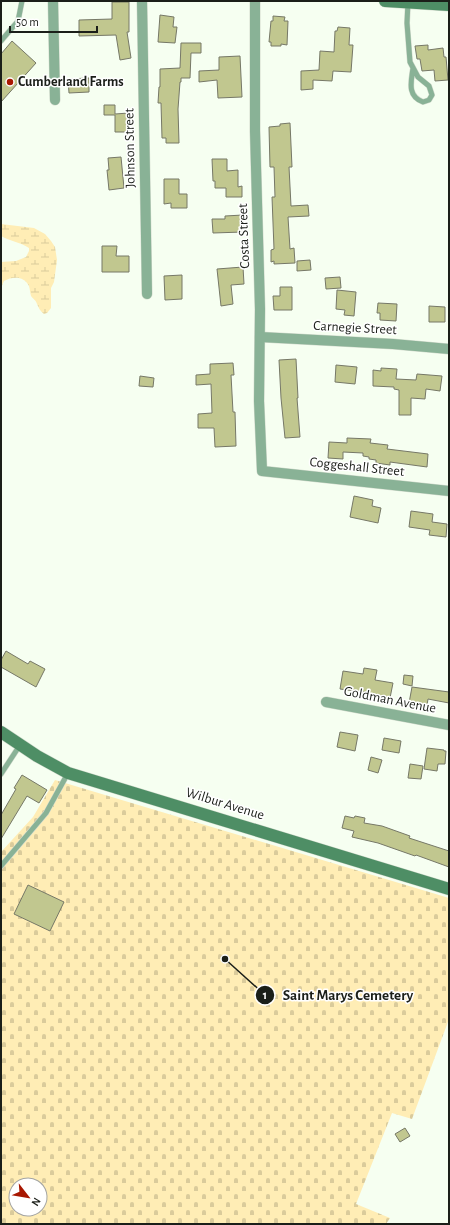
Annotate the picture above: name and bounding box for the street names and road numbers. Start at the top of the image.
street label: Johnson Street [122,107,138,188]
street label: Costa Street [236,203,252,269]
street label: Carnegie Street [313,319,398,337]
street label: Coggeshall Street [309,455,406,479]
street label: Goldman Avenue [343,684,437,716]
street label: Wilbur Avenue [184,785,266,823]

